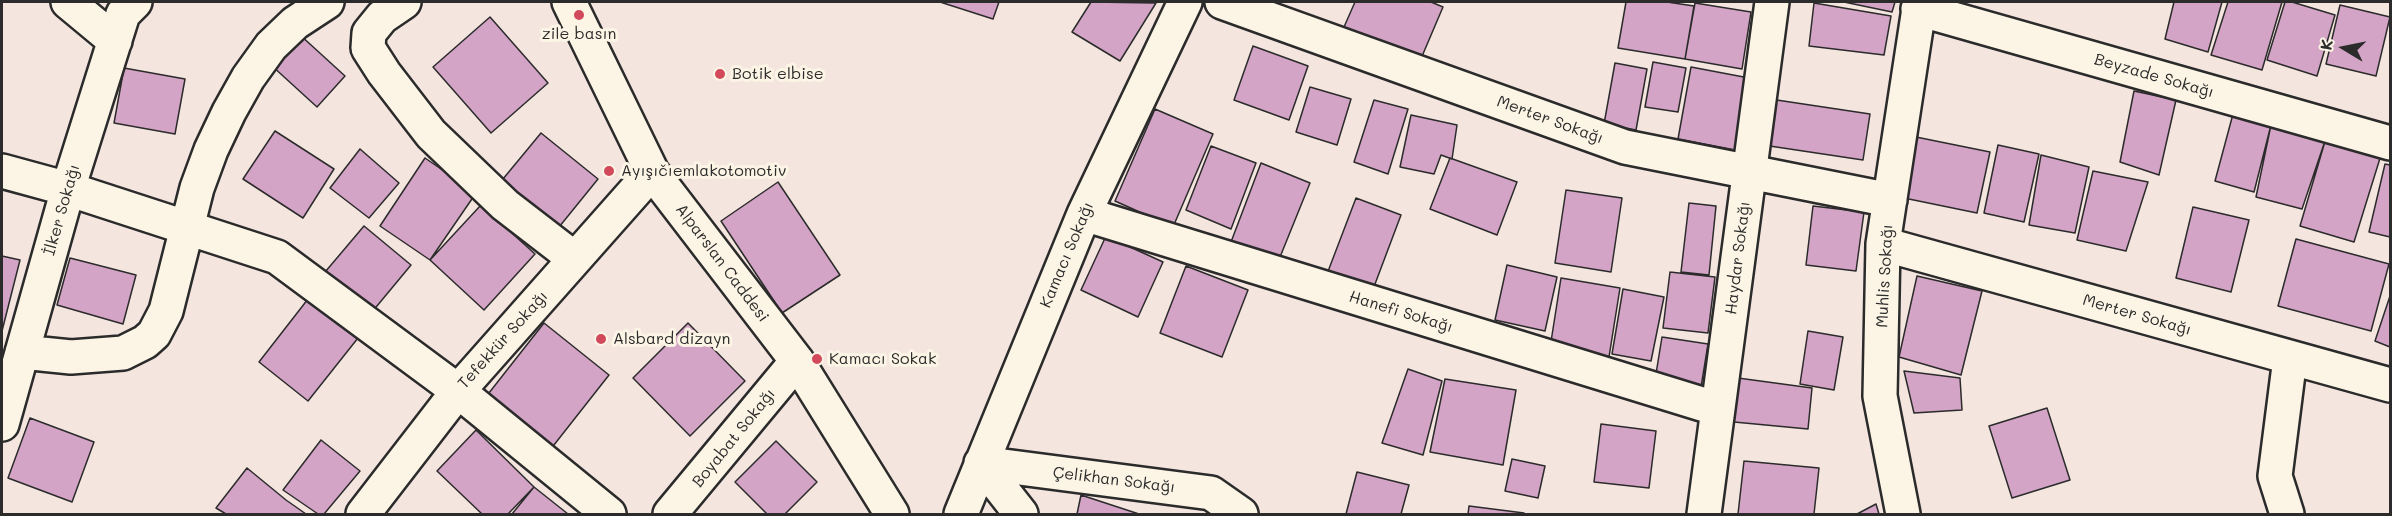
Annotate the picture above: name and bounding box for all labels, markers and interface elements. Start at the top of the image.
marker: zile basın [572,8,586,22]
north arrow [2314,18,2374,78]
place label: zile basın [542,24,616,44]
text: K [2315,38,2337,52]
street label: Beyzade Sokağı [2092,50,2216,102]
place label: Botik elbise [732,64,824,84]
marker: Botik elbise [713,67,727,81]
street label: Merter Sokağı [1494,92,1606,148]
place label: Ayışıčıemlakotomotiv [621,161,786,181]
street label: İlker Sokağı [40,162,84,258]
marker: Ayışıčıemlakotomotiv [602,164,616,178]
street label: Kamacı Sokağı [1036,199,1098,311]
street label: Alparslan Caddesi [671,200,773,326]
street label: Haydar Sokağı [1722,200,1754,316]
street label: Muhlis Sokağı [1873,224,1897,328]
street label: Tefekkür Sokağı [454,287,552,393]
street label: Hanefi Sokağı [1347,287,1455,337]
street label: Merter Sokağı [2081,290,2193,340]
place label: Alsbard dizayn [613,329,730,349]
marker: Alsbard dizayn [594,332,608,346]
place label: Kamacı Sokak [829,349,936,369]
marker: Kamacı Sokak [810,352,824,366]
street label: Boyabat Sokağı [688,385,780,491]
street label: Çelikhan Sokağı [1052,463,1176,497]

